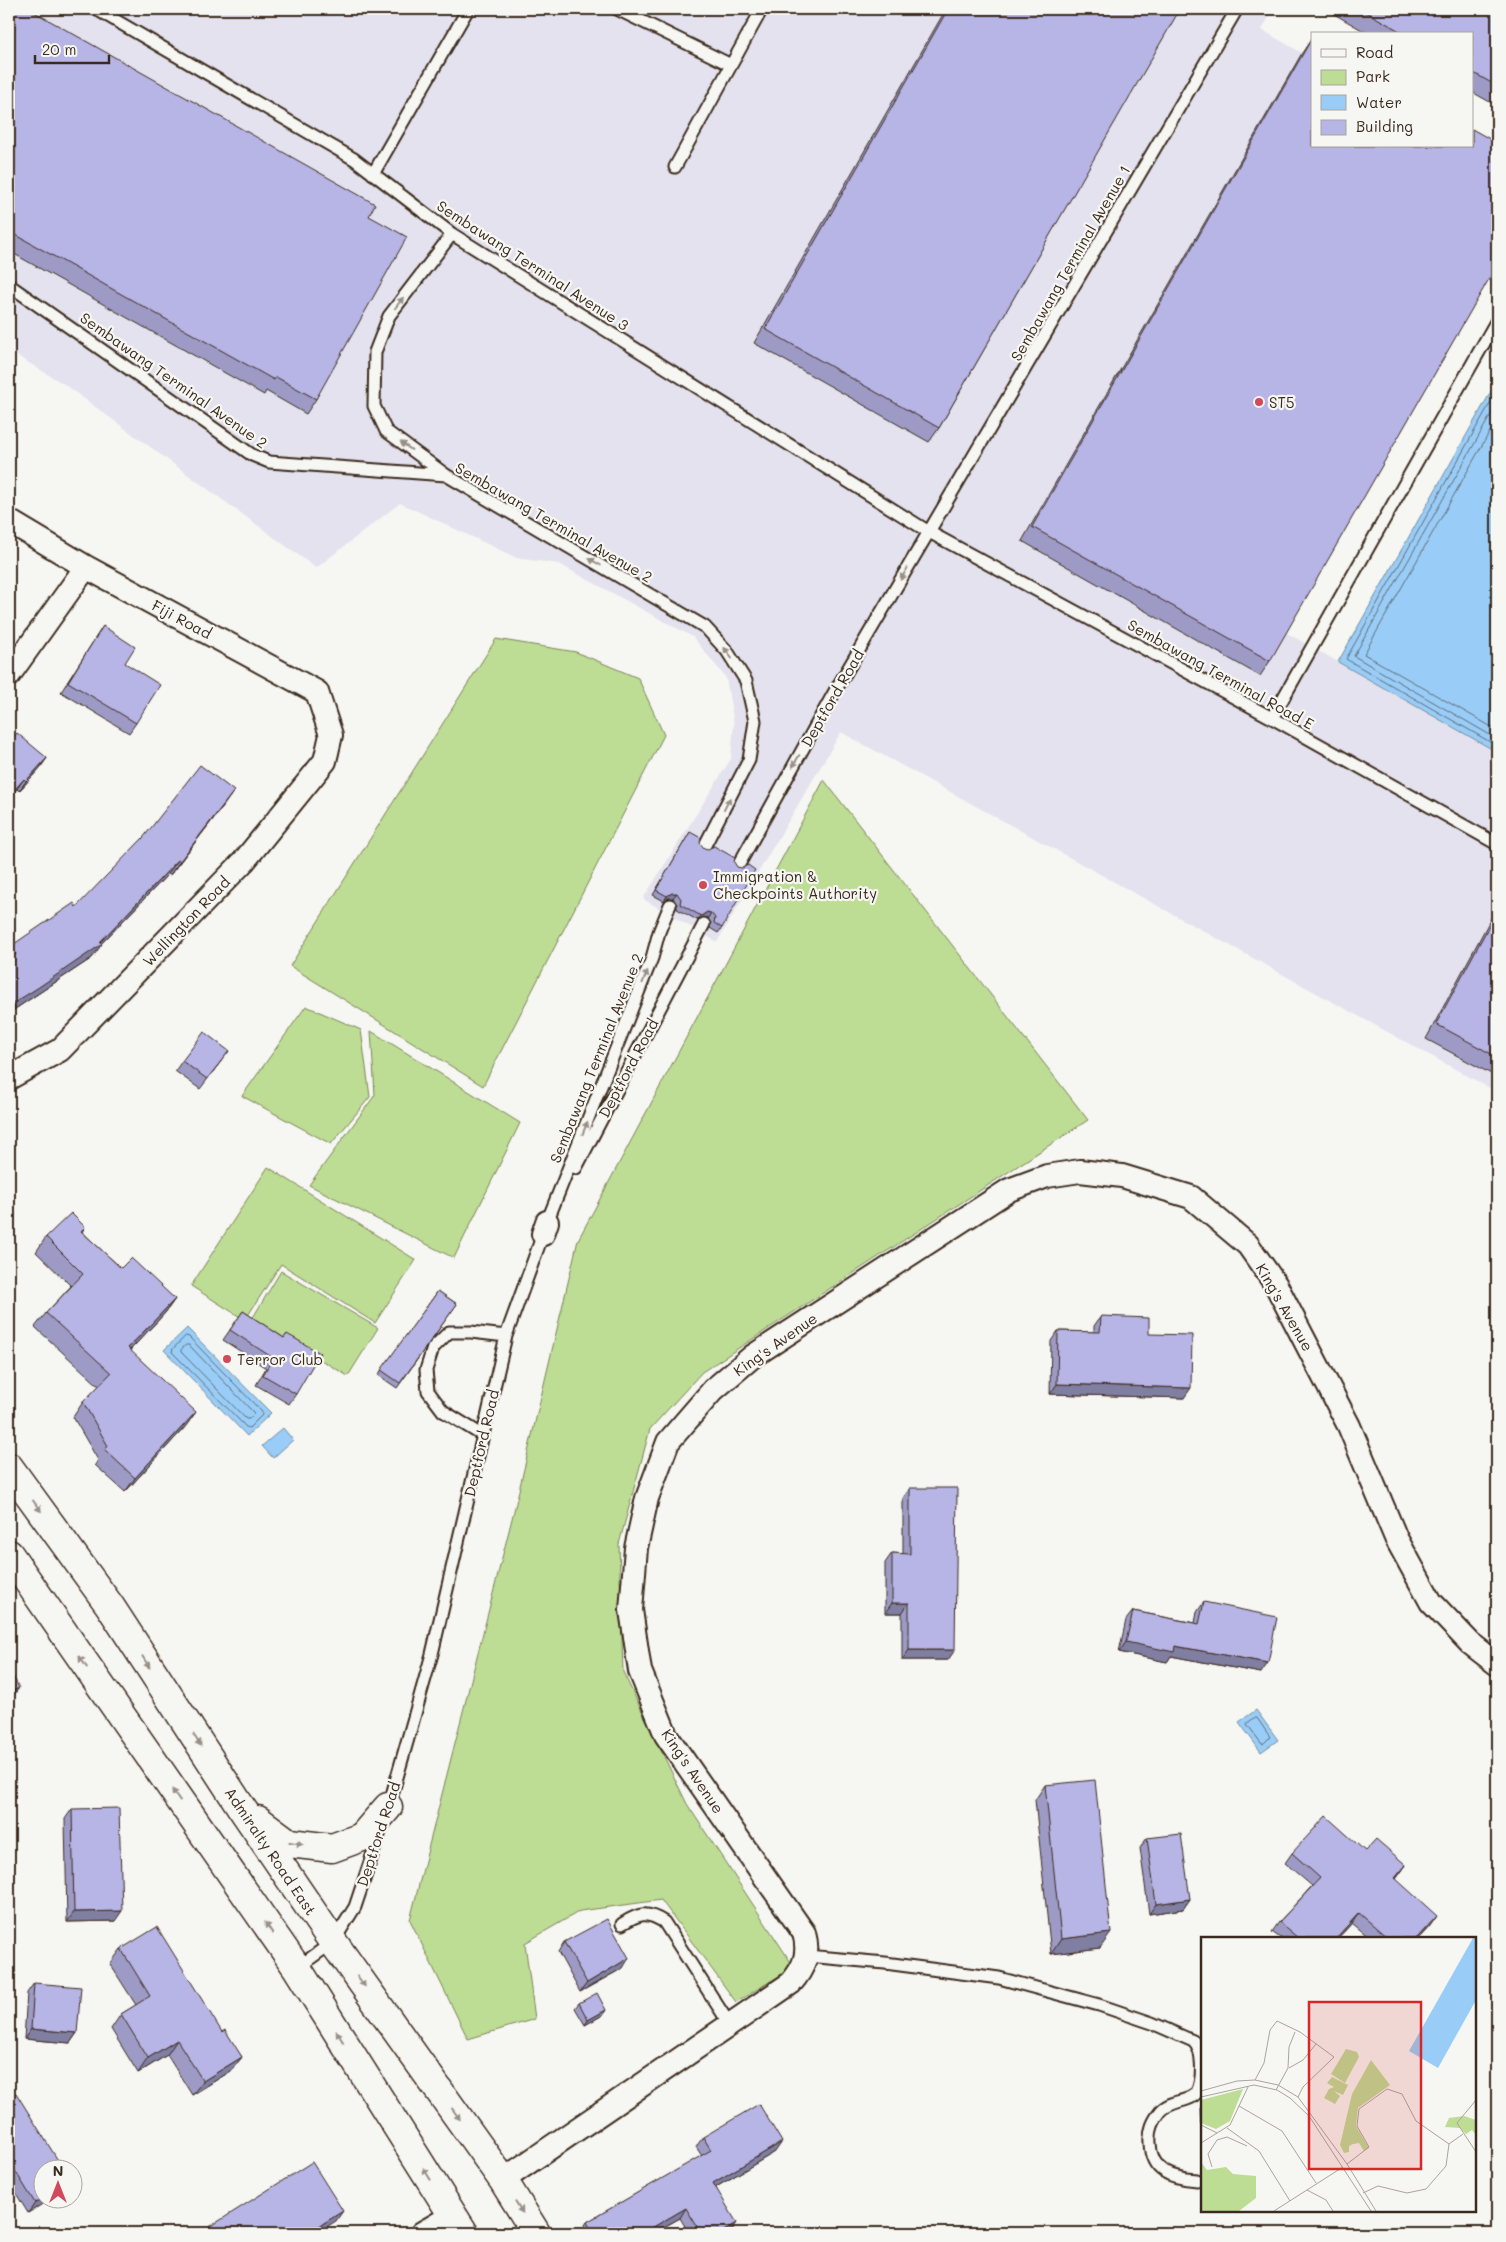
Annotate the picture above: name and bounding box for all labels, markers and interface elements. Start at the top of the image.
scale bar [35,32,109,64]
legend [1311,32,1474,148]
text: 20 m [42,39,76,59]
text: Road [1356,42,1393,62]
text: Park [1356,66,1390,86]
text: Water [1356,92,1402,112]
text: Building [1356,116,1413,136]
street label: Sembawang Terminal Avenue 1 [1006,162,1134,364]
street label: Sembawang Terminal Avenue 3 [433,195,633,335]
one-way arrow [394,297,405,310]
street label: Sembawang Terminal Avenue 2 [76,307,272,453]
place label: ST5 [1269,392,1295,412]
marker: ST5 [1253,396,1265,408]
one-way arrow [399,441,413,451]
street label: Sembawang Terminal Avenue 2 [452,457,656,587]
one-way arrow [589,558,602,567]
one-way arrow [899,568,908,581]
street label: Fiji Road [149,595,215,643]
street label: Sembawang Terminal Road E [1124,614,1318,734]
one-way arrow [723,646,733,660]
street label: Deptford Road [796,646,868,750]
one-way arrow [792,754,801,767]
one-way arrow [723,796,731,811]
place label: Immigration & Checkpoints Authority [713,866,877,903]
street label: Wellington Road [138,872,234,970]
marker: Immigration & Checkpoints Authority [697,879,709,891]
street label: Sembawang Terminal Avenue 2 [545,950,647,1166]
one-way arrow [641,969,649,984]
street label: Deptford Road [593,1015,663,1121]
one-way arrow [581,1120,589,1135]
street label: King's Avenue [1252,1260,1318,1354]
street label: King's Avenue [729,1308,821,1380]
place label: Terror Club [237,1349,323,1369]
marker: Terror Club [221,1353,233,1365]
street label: Deptford Road [459,1387,503,1499]
one-way arrow [32,1499,43,1512]
one-way arrow [78,1655,88,1668]
one-way arrow [141,1655,151,1669]
street label: King's Avenue [657,1725,729,1817]
one-way arrow [192,1734,201,1747]
street label: Deptford Road [352,1779,404,1889]
street label: Admiralty Road East [221,1783,321,1919]
one-way arrow [171,1788,181,1802]
one-way arrow [288,1839,304,1847]
one-way arrow [264,1921,274,1935]
inset map [1201,1937,1476,2212]
one-way arrow [356,1974,366,1988]
one-way arrow [336,2030,345,2043]
one-way arrow [450,2107,460,2120]
north arrow [32,2160,82,2210]
text: N [53,2161,63,2180]
one-way arrow [422,2168,432,2181]
one-way arrow [515,2200,524,2213]

